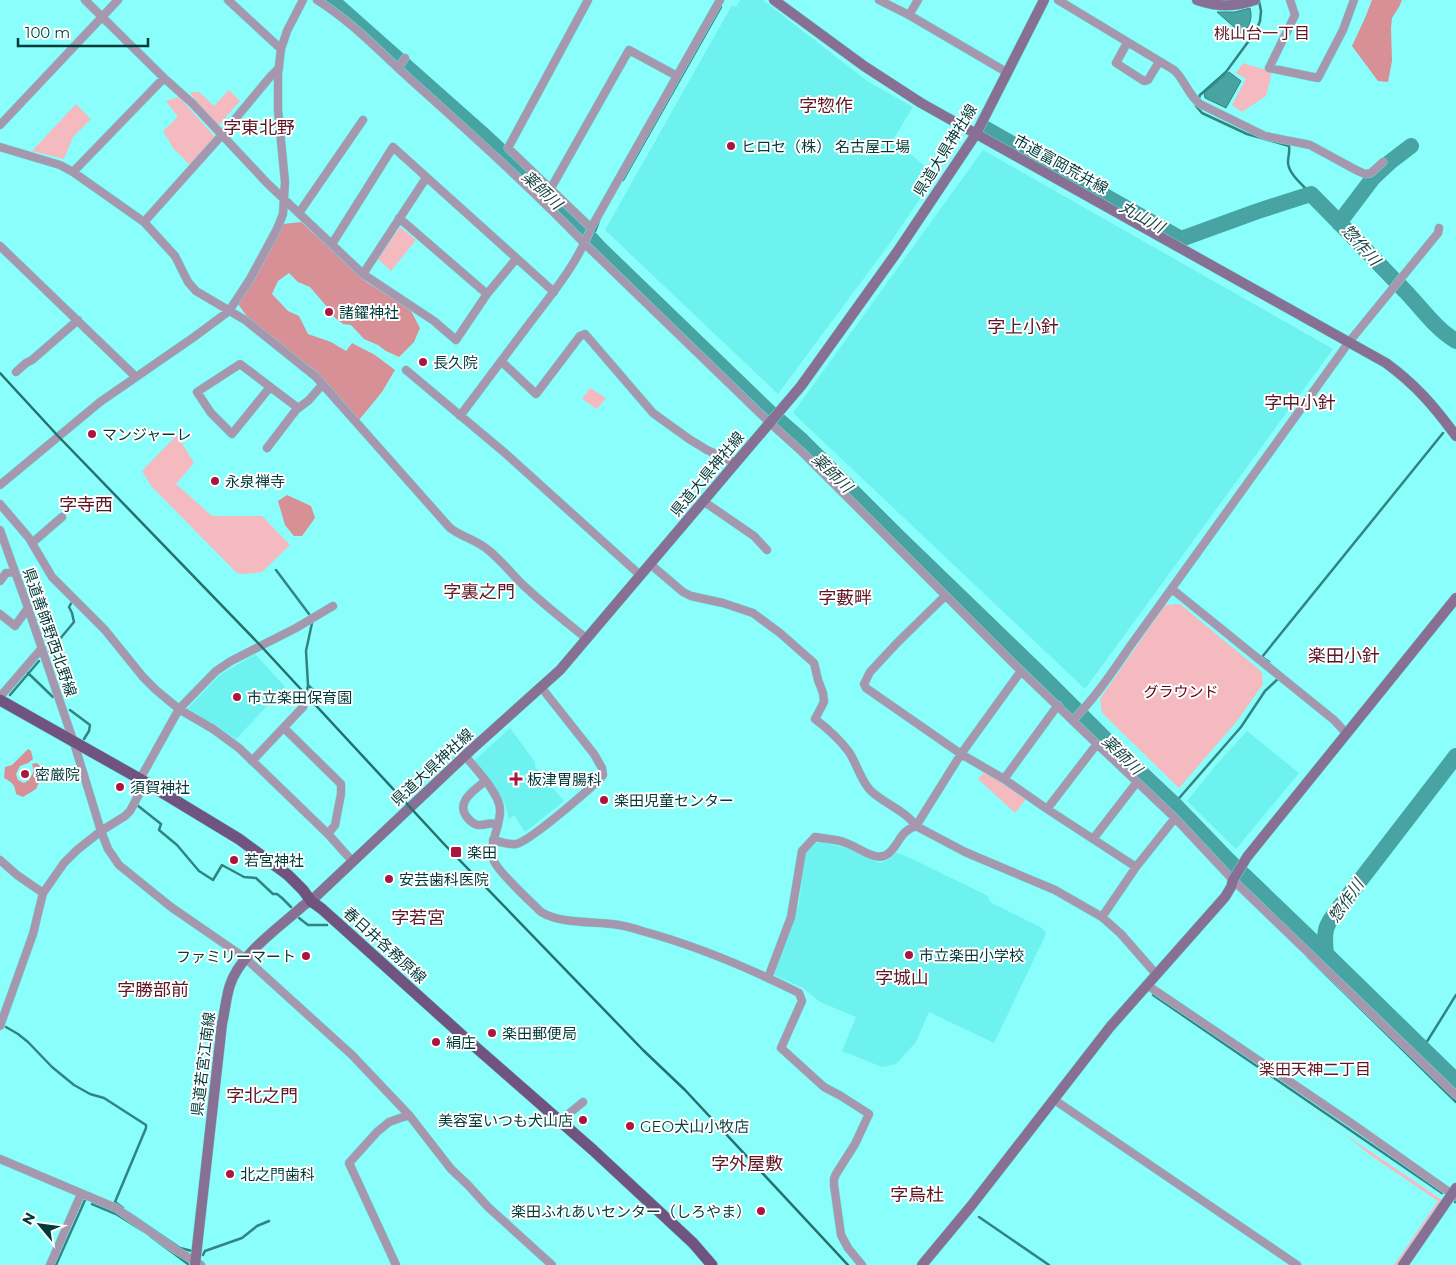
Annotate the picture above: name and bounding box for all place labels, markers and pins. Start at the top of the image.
place label: ヒロセ（株） 名古屋工場 [741,137,910,156]
marker: ヒロセ（株） 名古屋工場 [725,140,737,152]
place label: 諸鑃神社 [339,303,399,322]
marker: 諸鑃神社 [323,306,335,318]
place label: 長久院 [433,353,478,372]
marker: 長久院 [417,356,429,368]
place label: マンジャーレ [102,425,191,444]
marker: マンジャーレ [86,428,98,440]
place label: 永泉禅寺 [225,472,285,491]
marker: 永泉禅寺 [209,475,221,487]
place label: 市立楽田保育園 [247,688,352,707]
marker: 市立楽田保育園 [231,691,243,703]
place label: 密厳院 [35,765,80,784]
marker: 密厳院 [19,768,31,780]
place label: 板津胃腸科 [527,770,602,789]
marker: 板津胃腸科 [509,772,523,786]
place label: 須賀神社 [130,778,190,797]
marker: 須賀神社 [114,781,126,793]
place label: 楽田児童センター [614,791,734,810]
marker: 楽田児童センター [598,794,610,806]
place label: 楽田 [467,843,497,862]
marker: 楽田 [449,845,463,859]
place label: 若宮神社 [244,851,304,870]
marker: 若宮神社 [228,854,240,866]
place label: 安芸歯科医院 [399,870,489,889]
marker: 安芸歯科医院 [383,873,395,885]
place label: 市立楽田小学校 [919,946,1024,965]
place label: ファミリーマート [176,947,296,966]
marker: 市立楽田小学校 [903,949,915,961]
marker: ファミリーマート [300,950,312,962]
place label: 楽田郵便局 [502,1024,577,1043]
marker: 楽田郵便局 [486,1027,498,1039]
place label: 絹庄 [446,1033,476,1052]
marker: 絹庄 [430,1036,442,1048]
place label: 美容室いつも犬山店 [438,1111,573,1130]
marker: 美容室いつも犬山店 [577,1114,589,1126]
place label: GEO犬山小牧店 [640,1117,749,1136]
marker: GEO犬山小牧店 [624,1120,636,1132]
place label: 北之門歯科 [240,1165,315,1184]
marker: 北之門歯科 [224,1168,236,1180]
place label: 楽田ふれあいセンター（しろやま） [511,1202,751,1221]
marker: 楽田ふれあいセンター（しろやま） [755,1205,767,1217]

